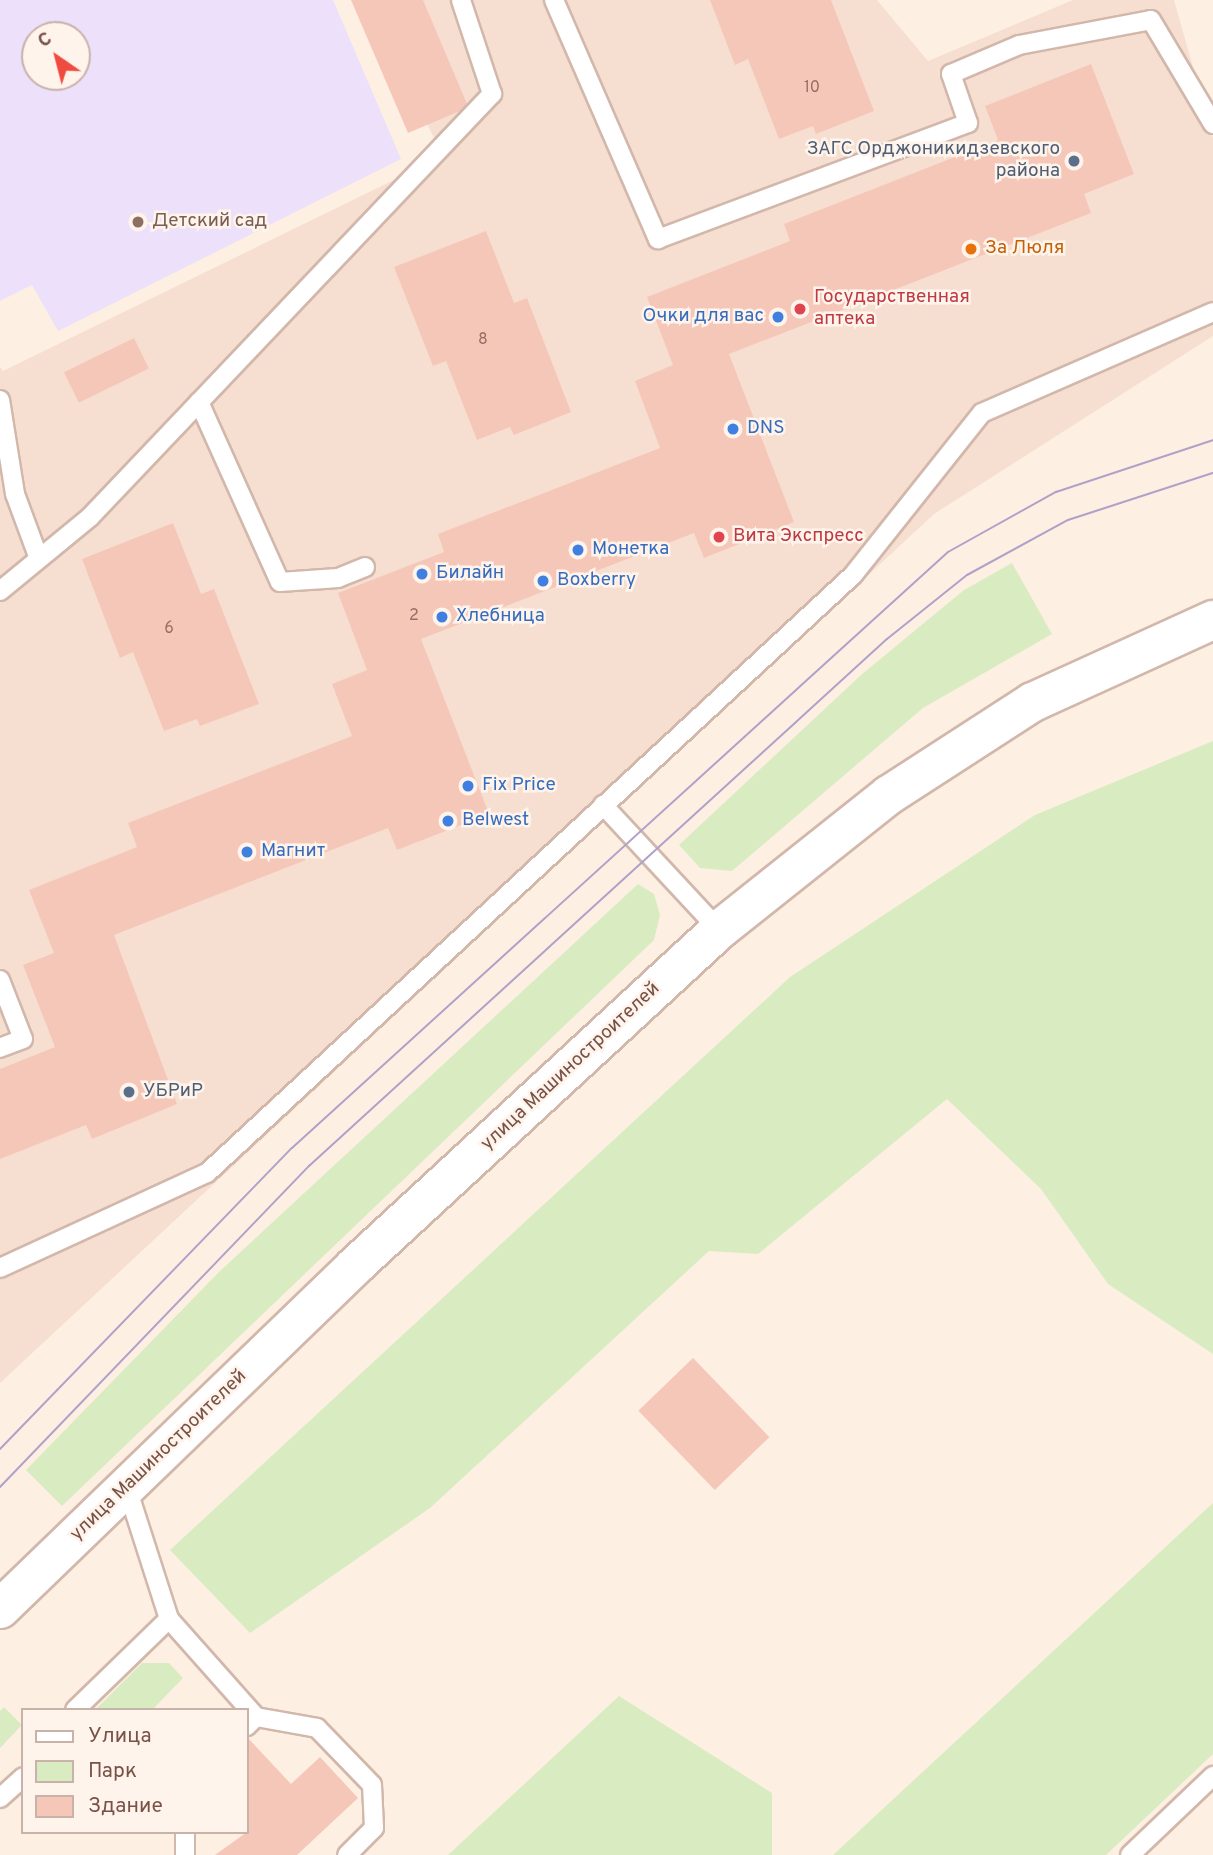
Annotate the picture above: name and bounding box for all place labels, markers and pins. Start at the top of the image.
place label: ЗАГС Орджоникидзевского района [807,139,1060,183]
marker: ЗАГС Орджоникидзевского района [1066,153,1082,169]
place label: Детский сад [152,211,267,233]
marker: Детский сад [130,214,146,230]
place label: За Люля [985,238,1064,260]
marker: За Люля [963,241,979,257]
place label: Государственная аптека [814,287,970,331]
marker: Государственная аптека [792,301,808,317]
place label: Очки для вас [642,306,764,328]
marker: Очки для вас [770,309,786,325]
place label: DNS [747,418,785,440]
marker: DNS [725,421,741,437]
place label: Вита Экспресс [733,526,864,548]
marker: Вита Экспресс [711,529,727,545]
place label: Монетка [592,539,669,561]
marker: Монетка [570,542,586,558]
place label: Билайн [436,563,504,585]
marker: Билайн [414,566,430,582]
place label: Boxberry [557,570,636,592]
marker: Boxberry [535,573,551,589]
place label: Хлебница [456,606,545,628]
marker: Хлебница [434,609,450,625]
place label: Fix Price [482,775,556,797]
marker: Fix Price [460,778,476,794]
place label: Belwest [462,810,529,832]
marker: Belwest [440,813,456,829]
place label: Магнит [261,841,325,863]
marker: Магнит [239,844,255,860]
place label: УБРиР [143,1081,203,1103]
marker: УБРиР [121,1084,137,1100]

